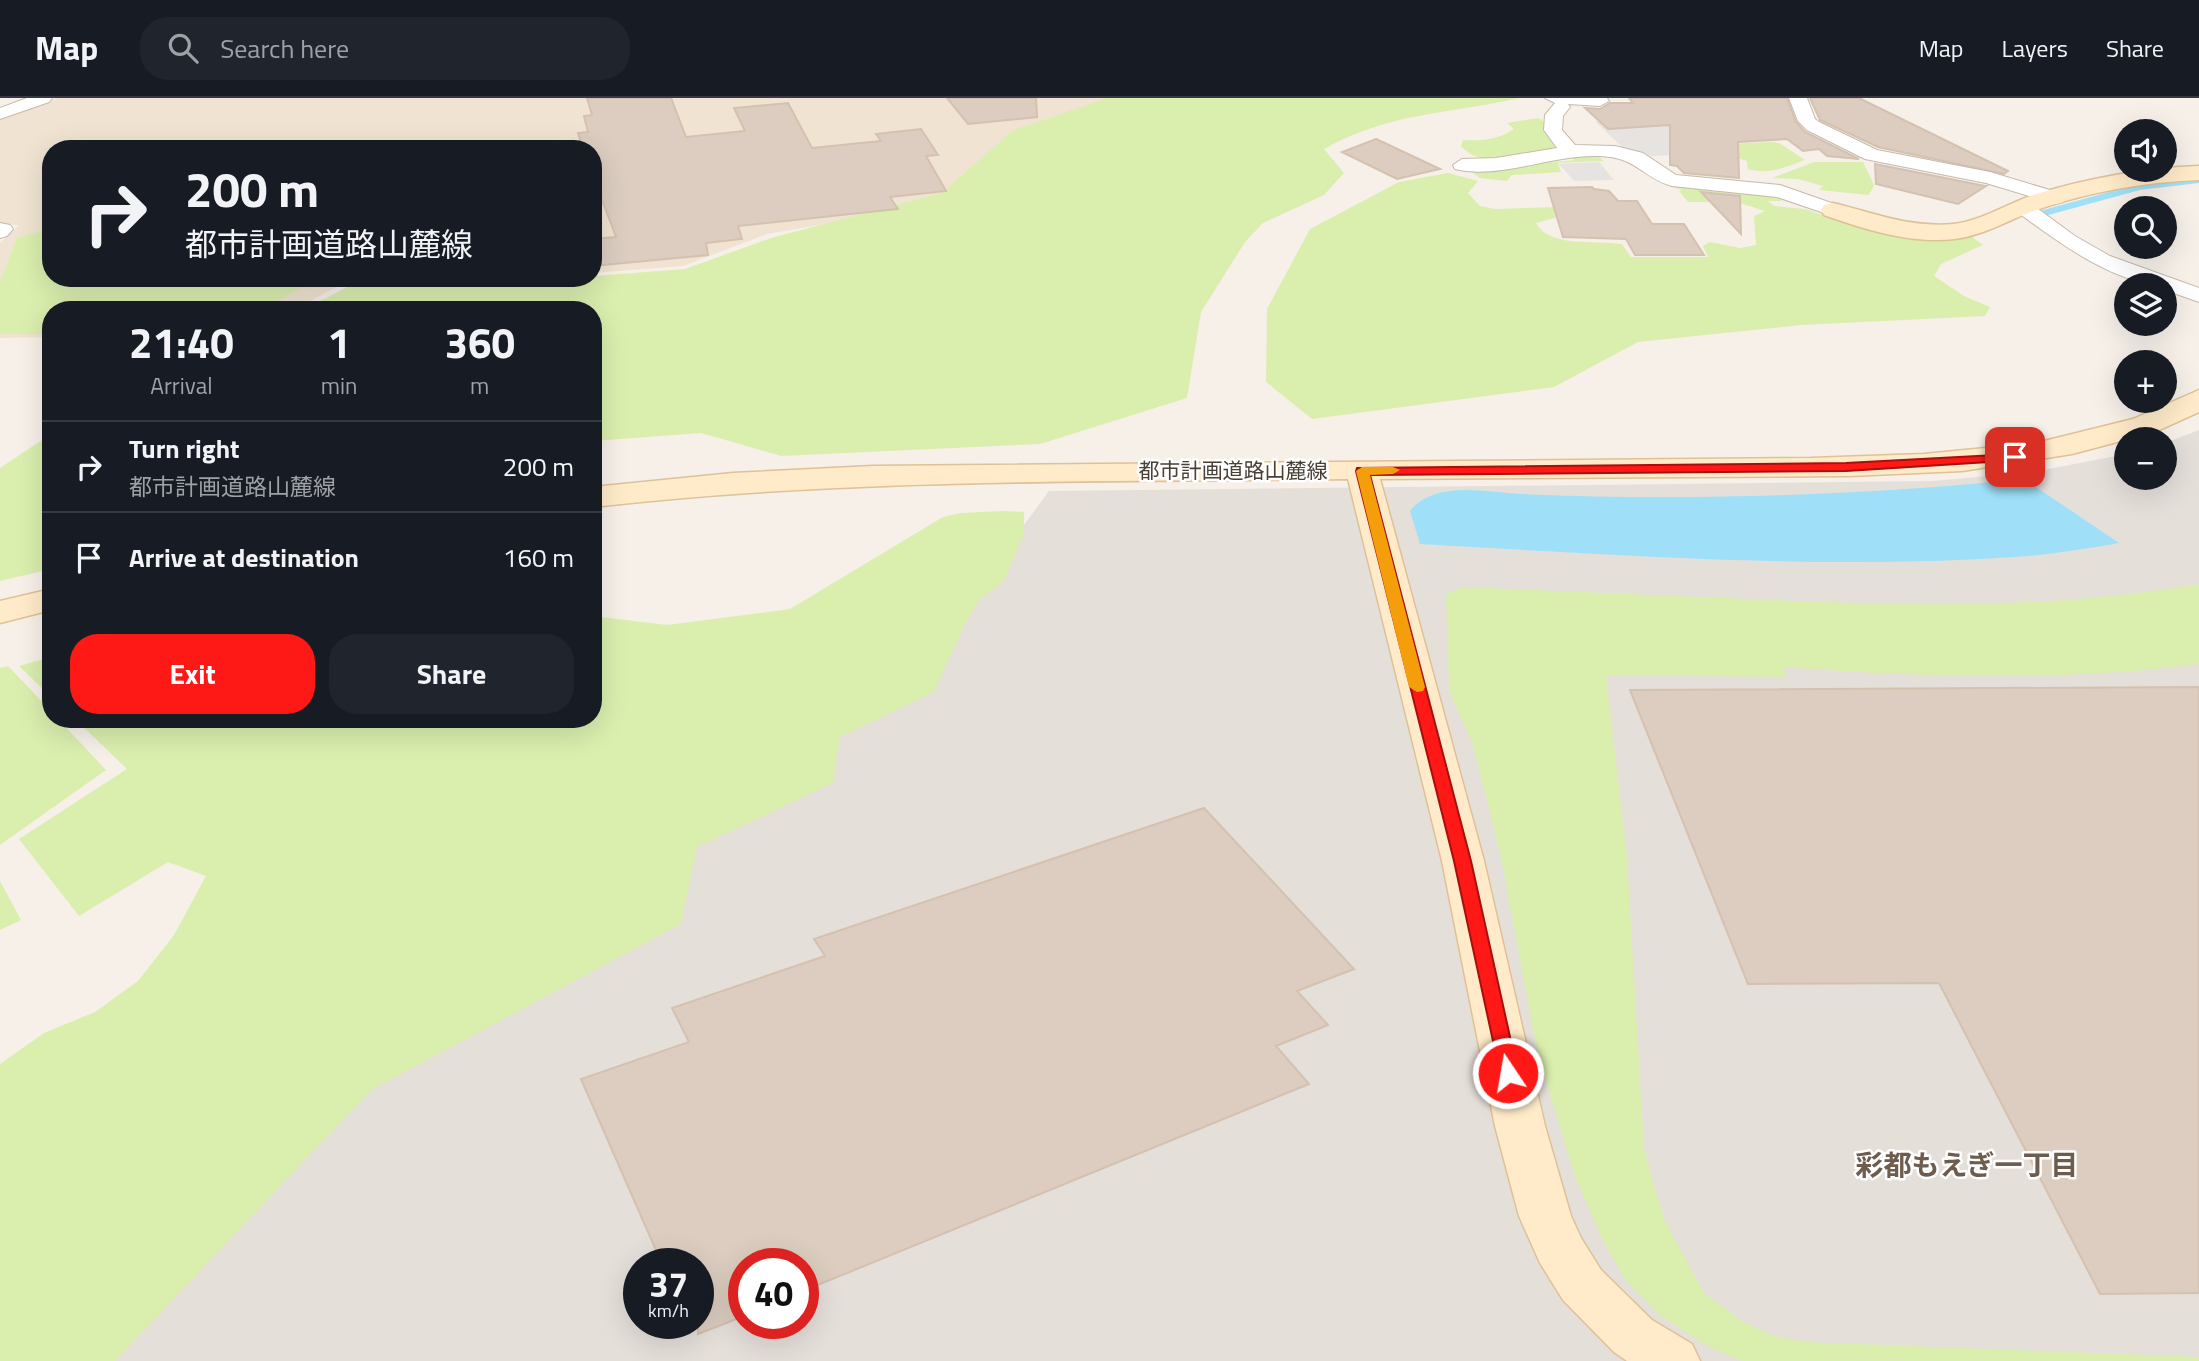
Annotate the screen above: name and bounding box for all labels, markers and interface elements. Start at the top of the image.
search box [140,17,630,80]
text: Map [35,23,98,73]
icon: search [164,29,202,67]
text: Search here [220,29,349,68]
text: Map [1919,30,1964,66]
text: Layers [2002,30,2068,66]
text: Share [2106,30,2164,66]
map controls [2114,119,2177,490]
button: sound [2114,119,2177,182]
text: 200 m [185,151,319,226]
icon: right [70,168,161,259]
button: search [2114,196,2177,259]
text: 都市計画道路山麓線 [185,220,473,268]
button: layers [2114,273,2177,336]
text: 21:40 [129,310,234,374]
text: 1 [327,310,351,374]
text: 360 [444,310,515,374]
button: + [2114,350,2177,413]
text: Arrival [150,368,213,403]
text: min [321,368,357,403]
text: m [470,368,489,403]
pin [1985,427,2045,487]
button: − [2114,427,2177,490]
text: Turn right [129,429,240,468]
icon: arrive [1996,438,2034,476]
text: 200 m [503,447,574,486]
icon: right [70,448,108,486]
street label: 都市計画道路山麓線 [1139,454,1328,486]
text: 都市計画道路山麓線 [129,469,336,504]
text: Arrive at destination [129,538,359,577]
text: 160 m [503,538,574,577]
icon: arrive [70,539,108,577]
button: Exit [70,634,315,714]
button: Share [329,634,574,714]
position arrow [1471,1036,1545,1110]
district label: 彩都もえぎ一丁目 [1855,1143,2079,1186]
speed limit sign: 40 [728,1248,819,1339]
text: 37 [649,1257,688,1311]
text: km/h [648,1297,689,1324]

